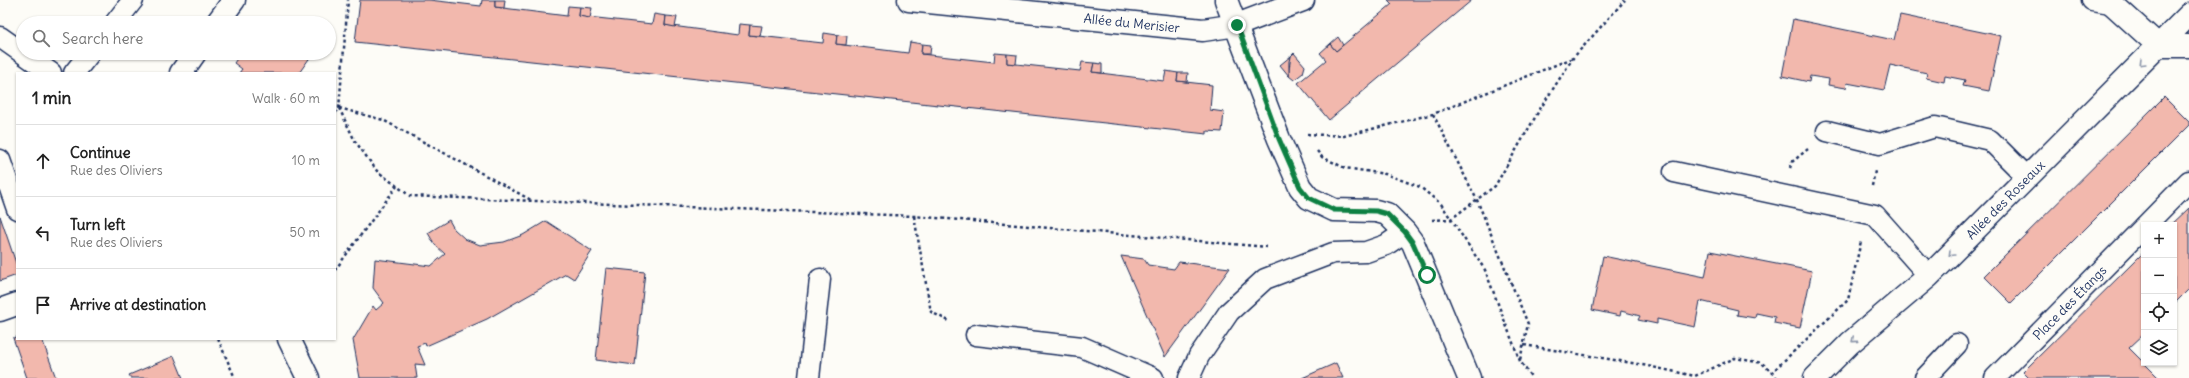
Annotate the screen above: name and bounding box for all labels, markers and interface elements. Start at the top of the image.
street label: Allée du Merisier [1083,10,1181,37]
search box [16,16,336,60]
route end [1228,16,1246,34]
icon: search [30,27,52,49]
text: Search here [62,29,143,48]
one-way arrow [2139,58,2147,66]
text: 1 min [32,87,71,109]
text: Walk · 60 m [252,90,320,107]
text: Continue [70,143,131,162]
icon: ahead [32,150,54,172]
text: 10 m [292,152,320,169]
street label: Allée des Roseaux [1963,156,2049,243]
text: Rue des Oliviers [70,162,163,179]
text: Turn left [70,215,125,234]
icon: left [32,222,54,244]
map controls [2141,222,2177,366]
button: + [2141,222,2177,258]
text: 50 m [289,224,320,241]
text: Rue des Oliviers [70,234,163,251]
one-way arrow [1948,249,1956,257]
button: − [2141,258,2177,294]
street label: Place des Étangs [2029,262,2110,344]
route start [1418,266,1436,284]
icon: arrive [32,294,54,316]
button: locate [2141,294,2177,330]
text: Arrive at destination [70,295,206,314]
button: layers [2141,330,2177,366]
one-way arrow [1851,336,1858,343]

